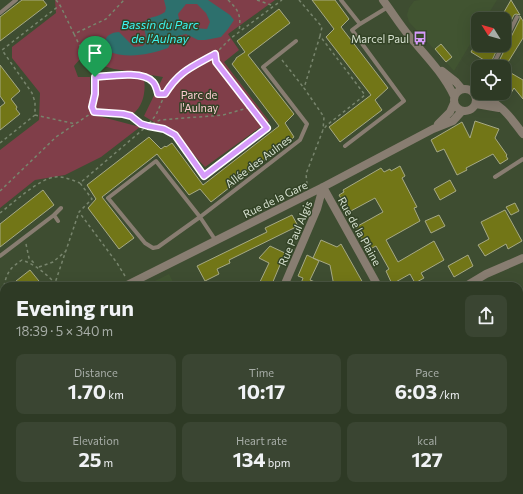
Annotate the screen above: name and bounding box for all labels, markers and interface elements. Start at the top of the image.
north arrow [471,12,511,52]
map controls [471,12,511,100]
water label: Bassin du Parc de l'Aulnay [121,17,199,45]
bus stop icon: Marcel Paul [412,30,428,46]
place label: Marcel Paul [351,32,409,45]
pin [78,36,112,77]
icon: arrive [84,42,106,64]
button: locate [471,60,511,100]
park label: Parc de l'Aulnay [180,88,219,114]
street label: Allée des Aulnes [222,132,294,190]
street label: Rue de la Gare [241,178,310,220]
street label: Rue de la Plaine [336,194,384,268]
street label: Rue Paul Algis [275,199,315,267]
text: Evening run [16,294,134,321]
button: share [465,295,507,337]
text: 18:39 · 5 × 340 m [16,323,113,339]
text: Distance [74,366,118,379]
text: Time [249,366,274,379]
text: Pace [415,366,439,379]
text: 1.70 [68,379,106,403]
text: 10:17 [238,379,285,403]
text: 6:03 [395,379,437,403]
text: km [106,388,124,401]
text: /km [437,388,460,401]
text: Elevation [73,434,119,447]
text: Heart rate [236,434,287,447]
text: kcal [417,434,437,447]
text: 25 [78,447,101,471]
text: 134 [233,447,266,471]
text: 127 [412,447,443,471]
text: m [101,456,113,469]
text: bpm [266,456,290,469]

